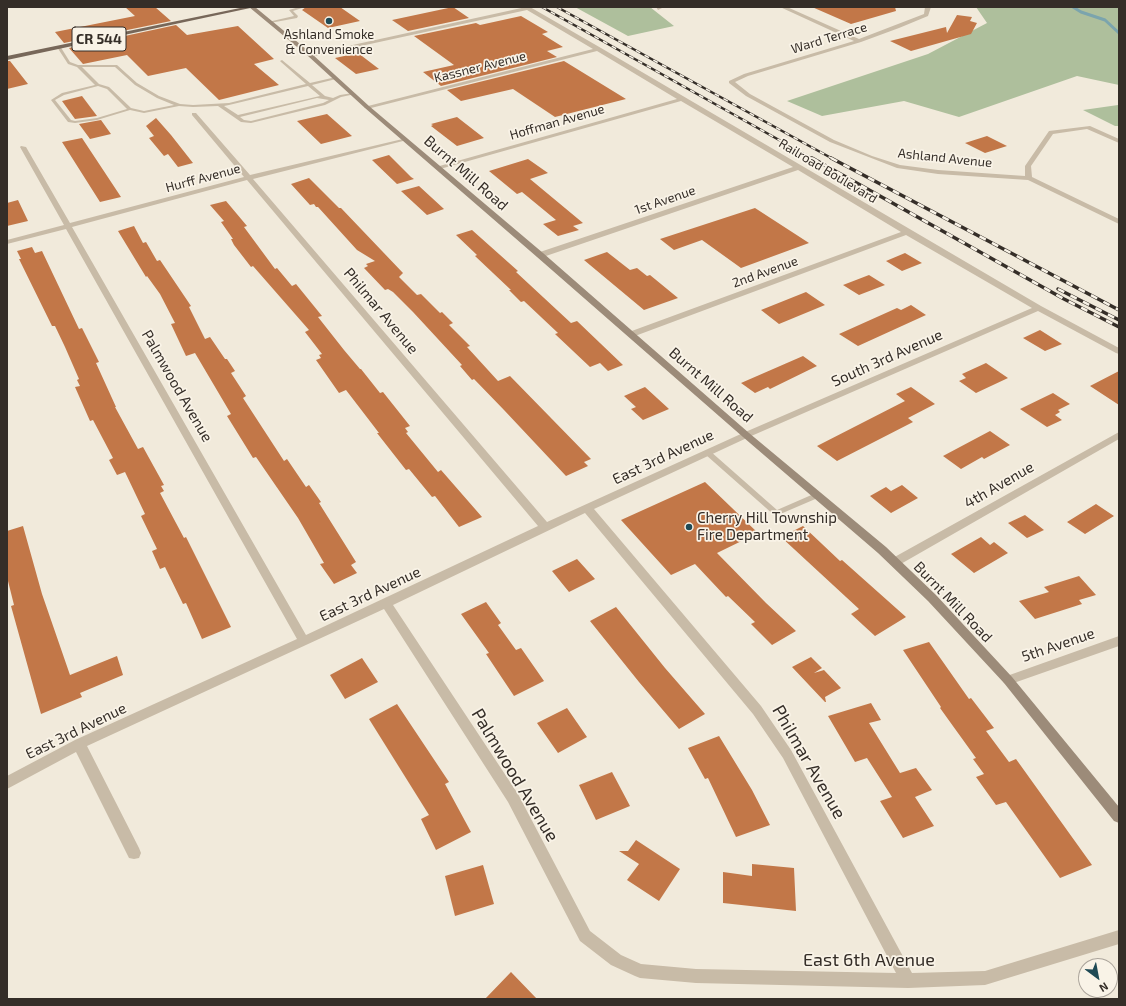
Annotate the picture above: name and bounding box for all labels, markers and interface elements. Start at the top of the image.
marker: Ashland Smoke & Convenience [324,16,334,26]
street label: Ward Terrace [789,19,869,57]
road number: CR 544 [72,27,126,51]
place label: Ashland Smoke & Convenience [284,27,374,58]
street label: Kassner Avenue [432,48,528,86]
street label: Hoffman Avenue [508,101,606,143]
street label: Burnt Mill Road [420,132,512,214]
street label: Railroad Boulevard [776,135,880,207]
street label: Ashland Avenue [897,145,993,171]
street label: Hurff Avenue [164,160,242,196]
street label: 1st Avenue [633,182,697,218]
street label: 2nd Avenue [730,253,800,291]
street label: Philmar Avenue [340,264,422,358]
street label: South 3rd Avenue [829,325,945,391]
street label: Palmwood Avenue [138,327,216,445]
street label: Burnt Mill Road [665,344,757,426]
street label: East 3rd Avenue [609,426,717,488]
street label: 4th Avenue [961,458,1037,512]
place label: Cherry Hill Township Fire Department [697,509,837,544]
marker: Cherry Hill Township Fire Department [684,522,694,532]
street label: Burnt Mill Road [910,558,996,646]
street label: East 3rd Avenue [316,563,424,625]
street label: 5th Avenue [1019,624,1097,666]
street label: East 3rd Avenue [23,699,129,763]
street label: Philmar Avenue [768,701,850,823]
street label: Palmwood Avenue [467,705,563,845]
street label: East 6th Avenue [803,949,935,971]
north arrow [1078,958,1118,998]
text: N [1097,980,1111,995]

